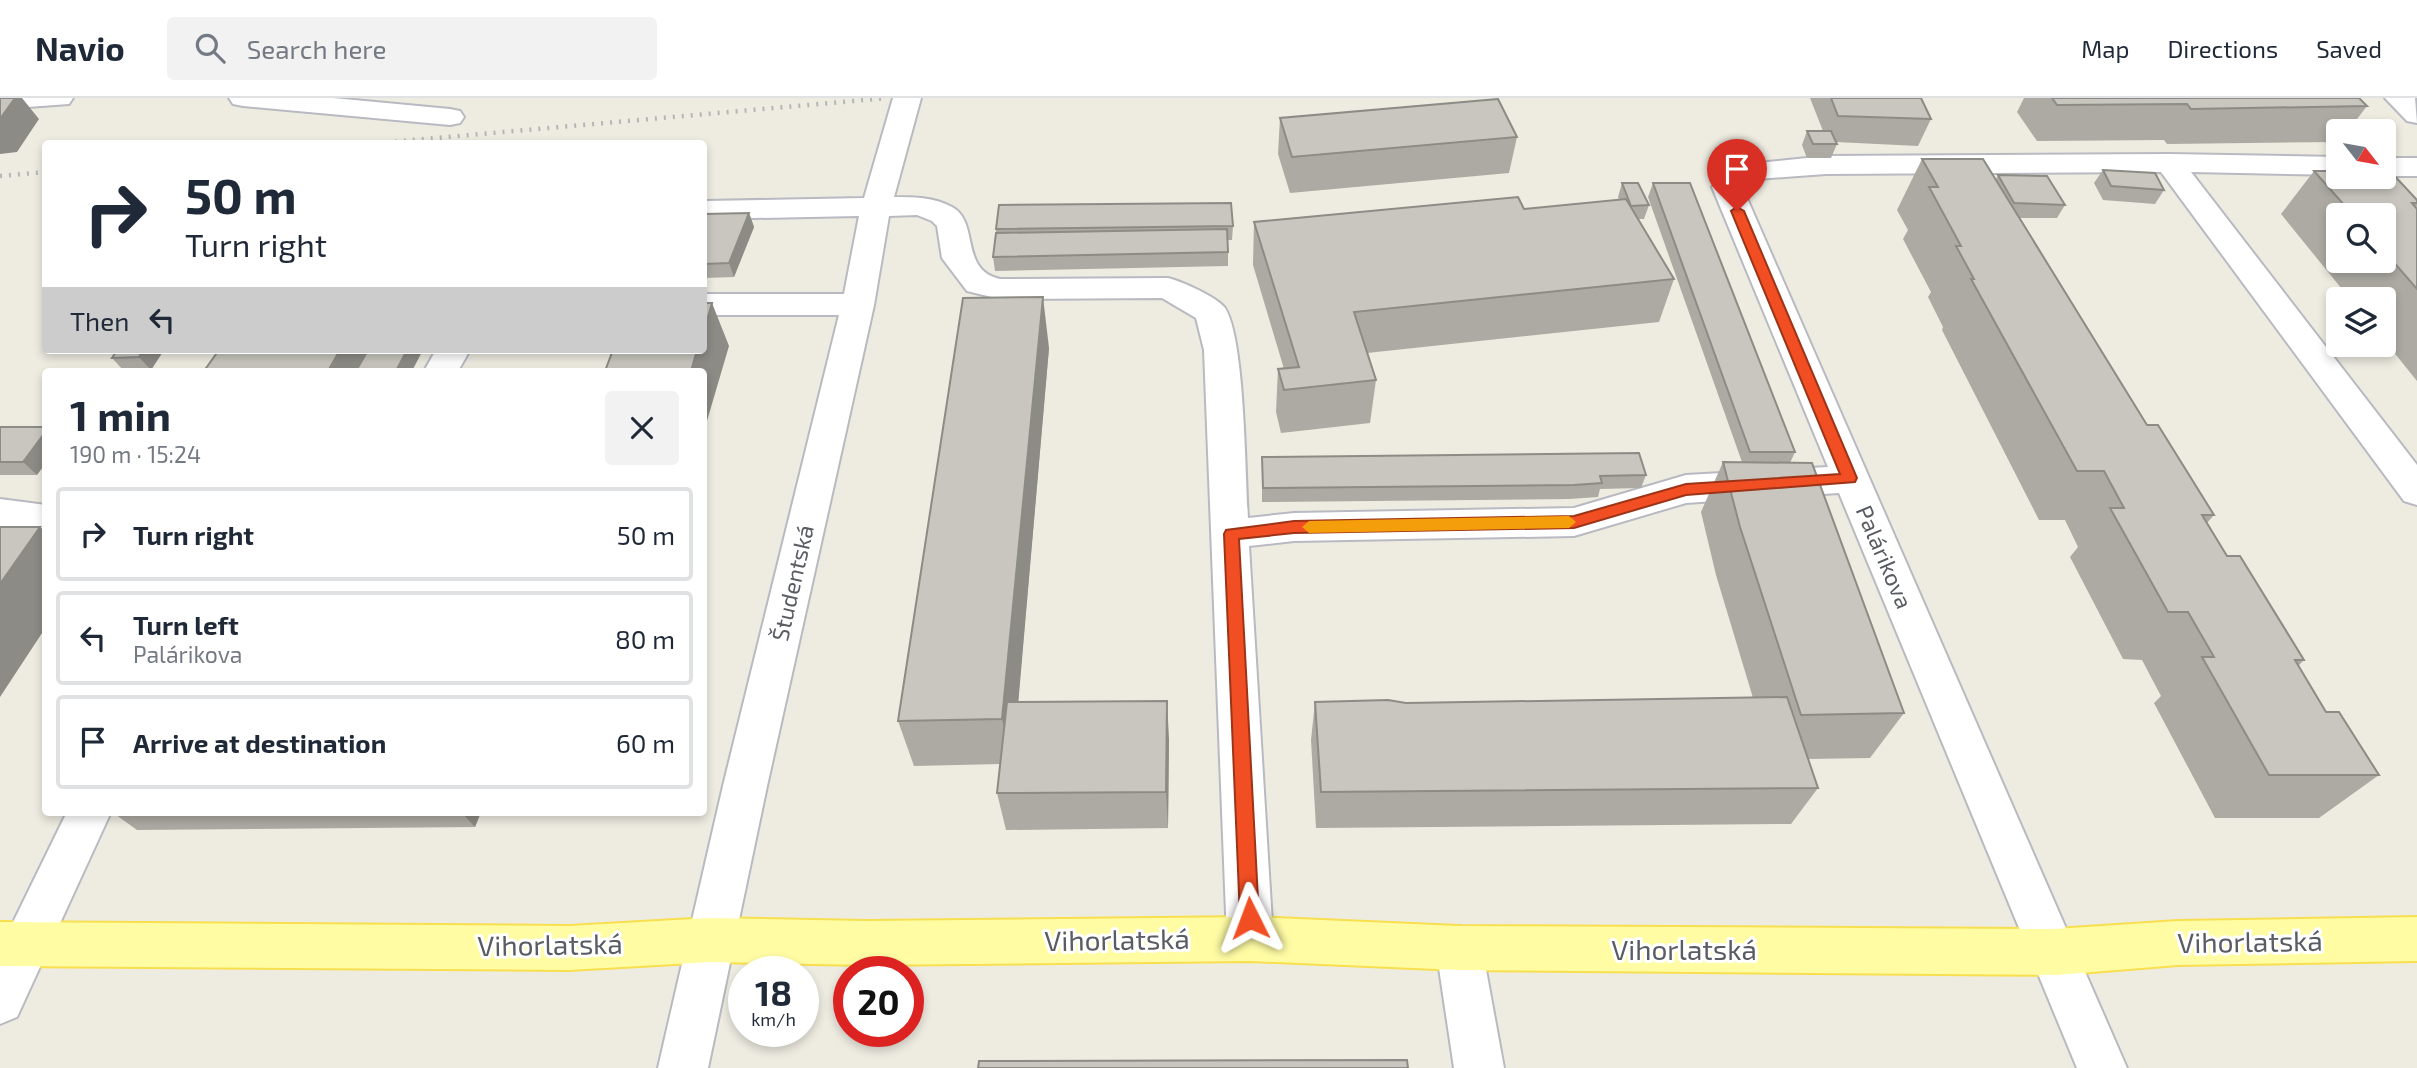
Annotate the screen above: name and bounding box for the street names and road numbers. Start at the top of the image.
street label: Palárikova [1851,501,1919,612]
street label: Študentská [765,522,819,644]
street label: Vihorlatská [1044,921,1190,957]
street label: Vihorlatská [2177,923,2323,959]
street label: Vihorlatská [477,926,623,962]
street label: Vihorlatská [1611,932,1757,966]

